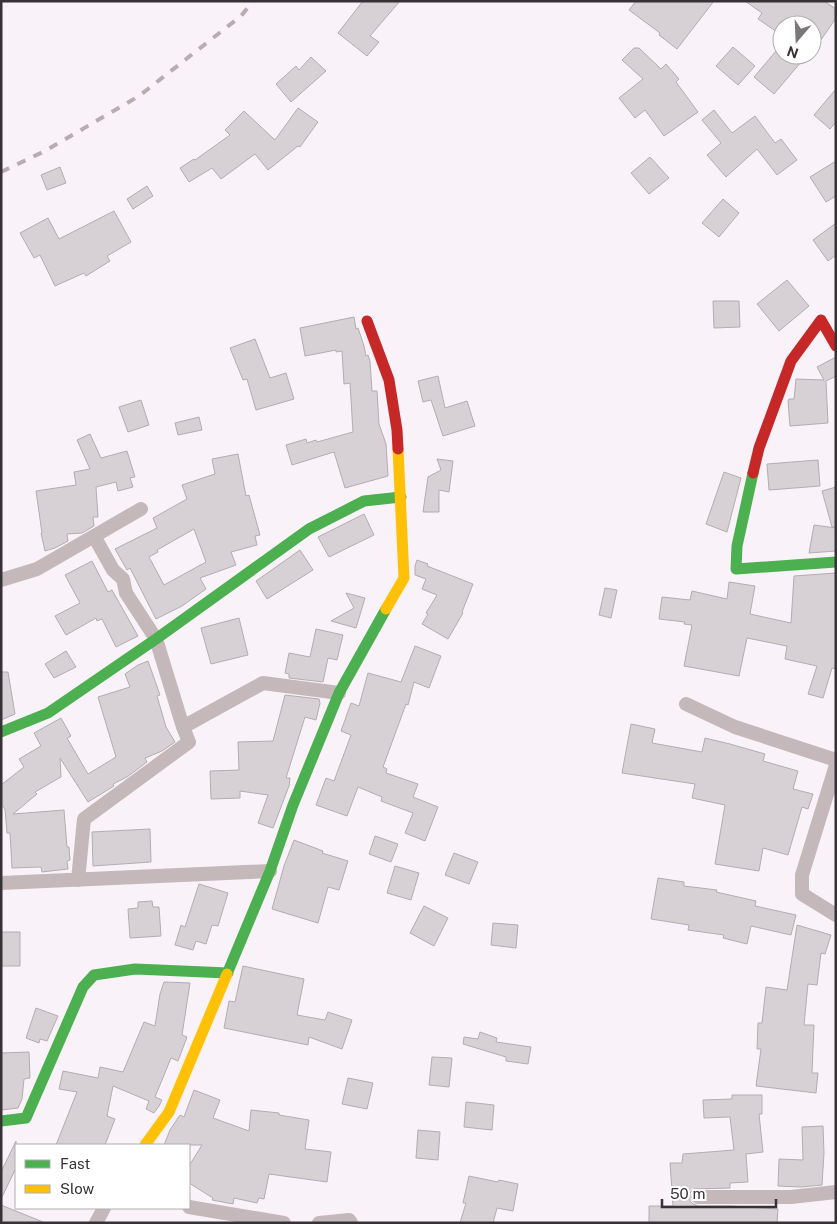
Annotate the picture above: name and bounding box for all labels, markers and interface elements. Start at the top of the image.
north arrow [772,15,822,65]
text: N [785,43,801,62]
legend [15,1144,190,1209]
text: Fast [60,1155,90,1172]
scale bar [662,1176,776,1208]
text: Slow [60,1180,95,1197]
text: 50 m [670,1185,705,1202]

